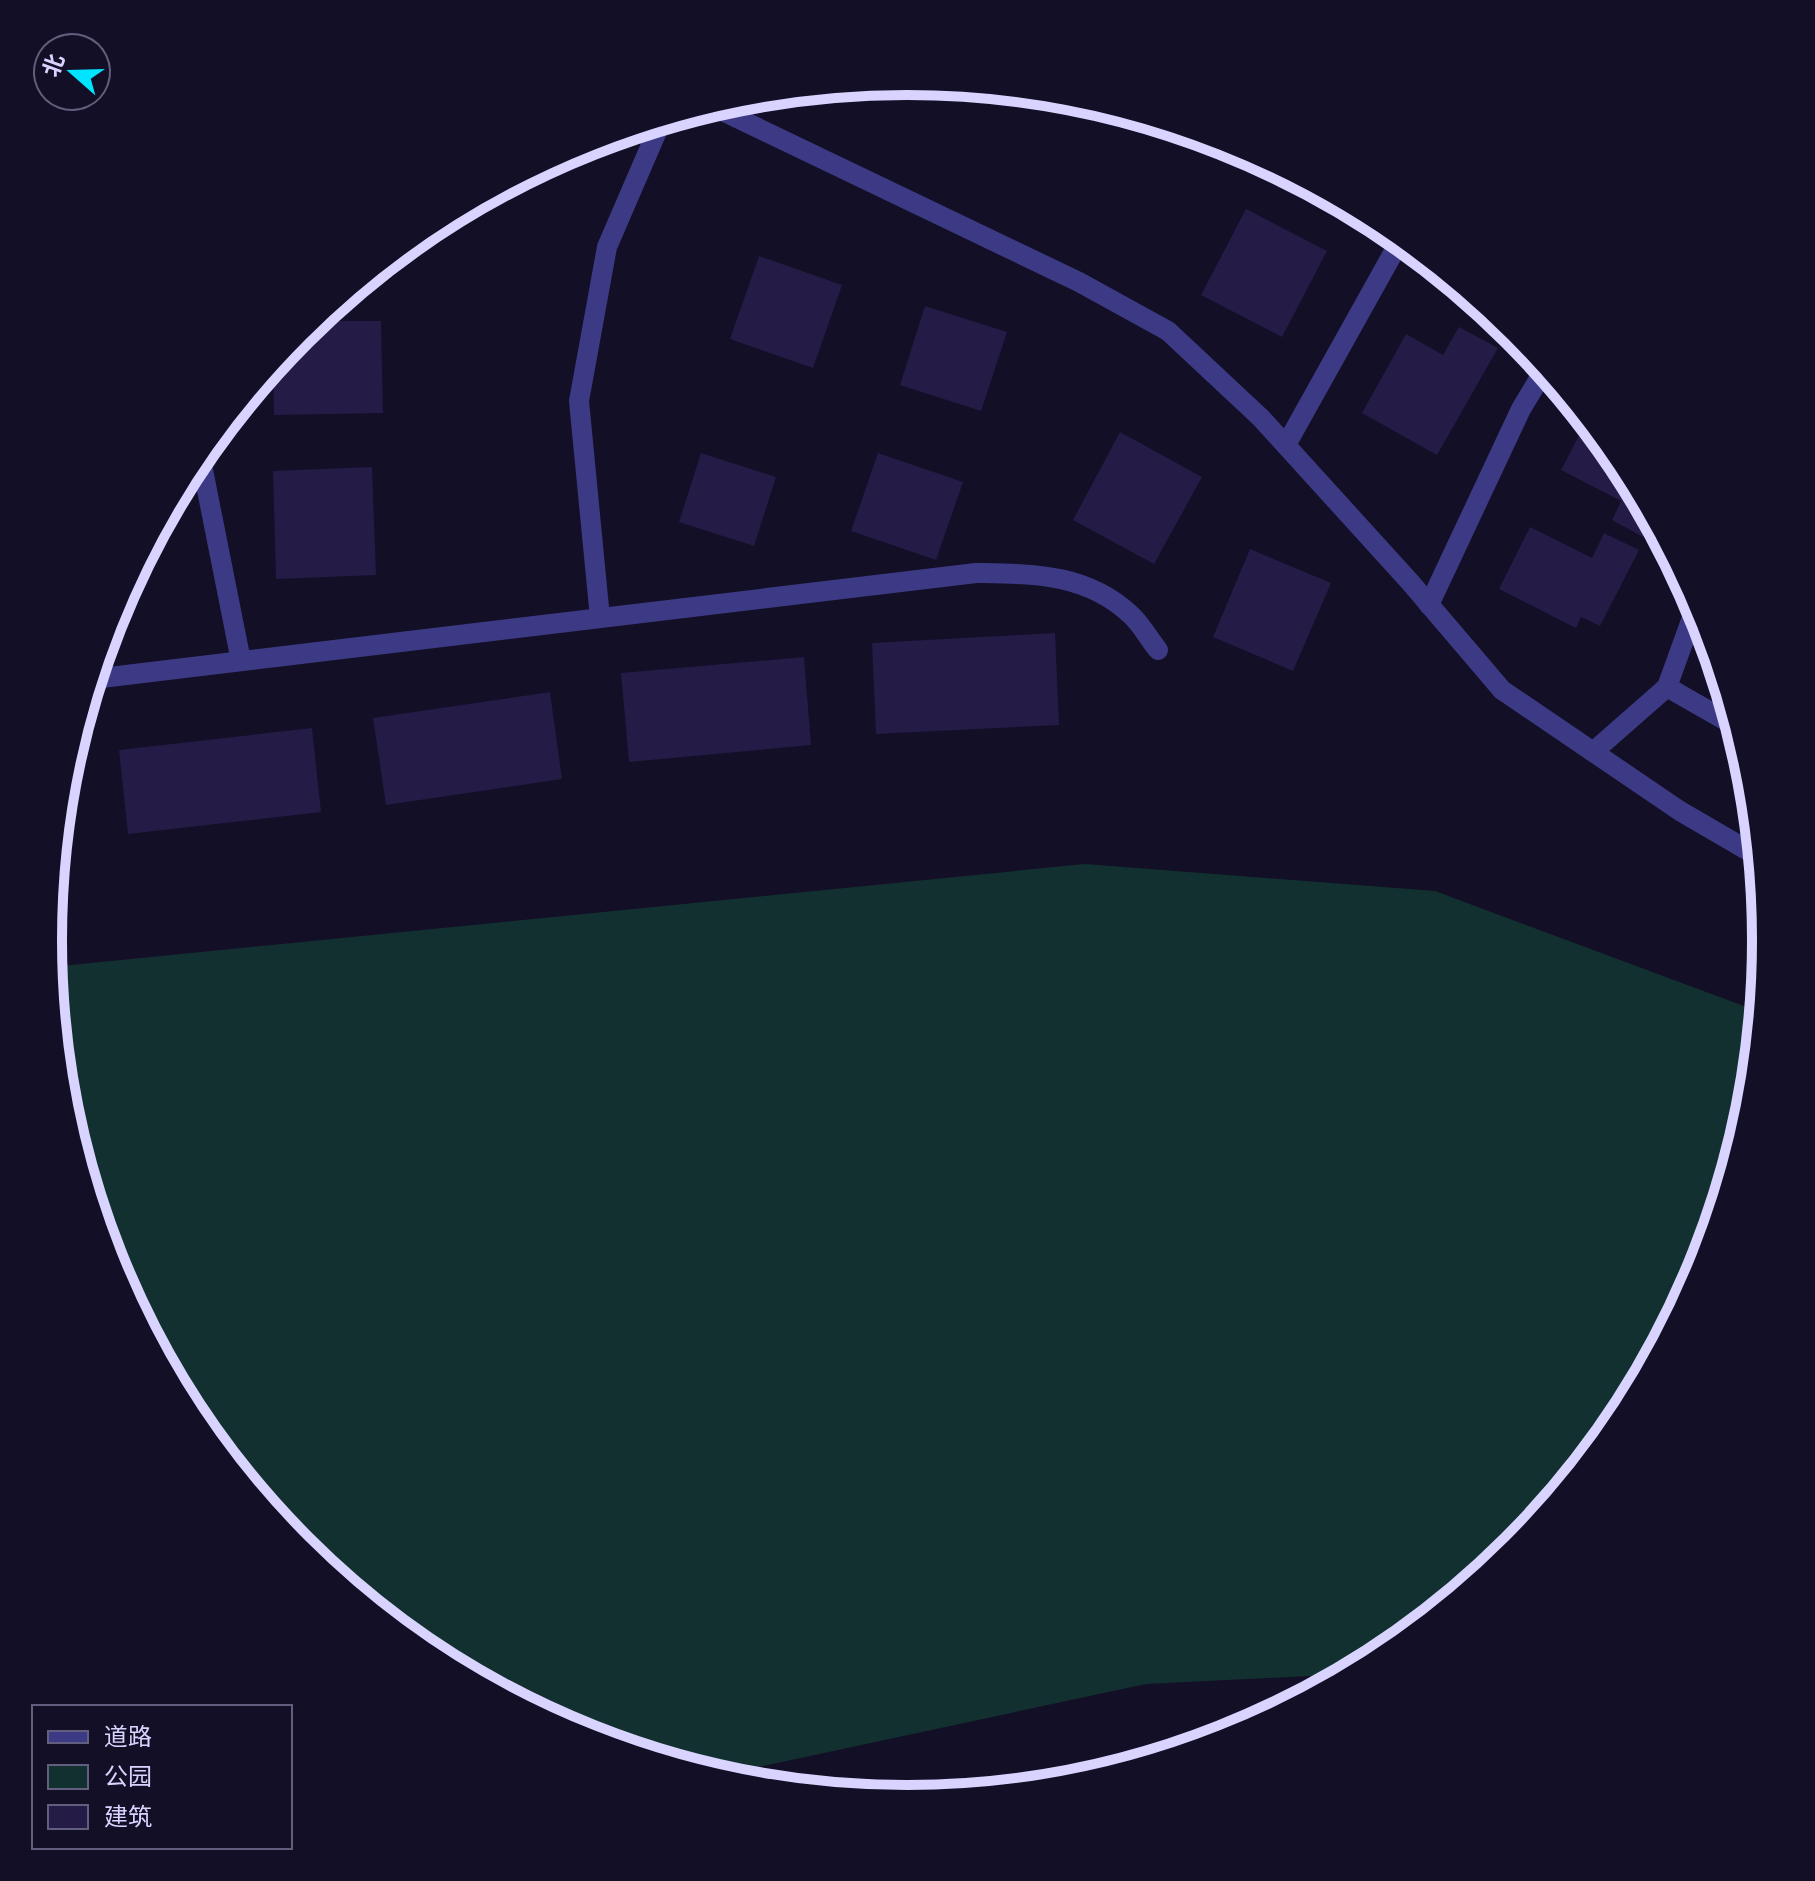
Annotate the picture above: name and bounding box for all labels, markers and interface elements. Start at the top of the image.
north arrow [32,32,112,112]
text: 北 [38,51,70,80]
legend [32,1705,292,1849]
text: 道路 [104,1723,152,1751]
text: 公园 [104,1763,152,1791]
text: 建筑 [104,1803,152,1831]

